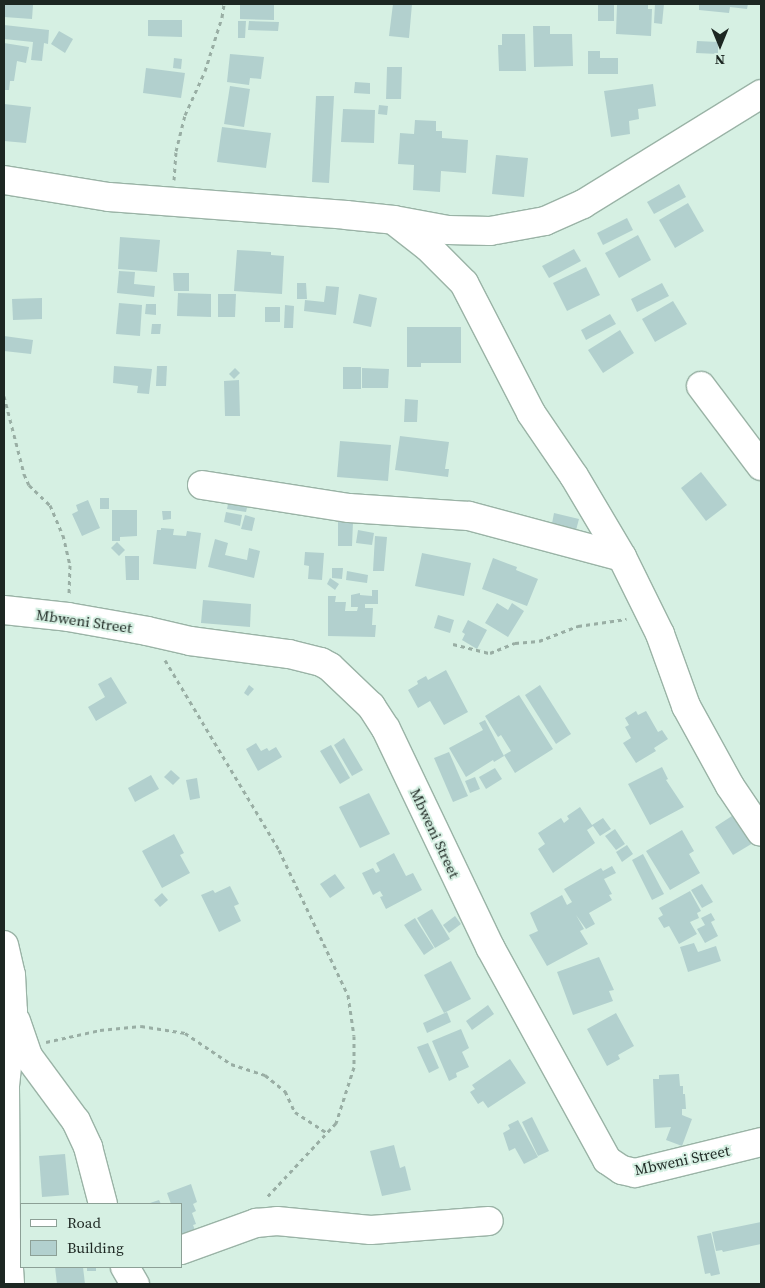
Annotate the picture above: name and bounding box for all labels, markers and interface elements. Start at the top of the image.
north arrow [695,20,745,70]
text: N [715,50,725,70]
street label: Mbweni Street [35,605,133,637]
street label: Mbweni Street [406,785,464,881]
street label: Mbweni Street [633,1141,731,1179]
legend [20,1203,182,1268]
text: Road [67,1212,101,1233]
text: Building [67,1237,124,1258]

